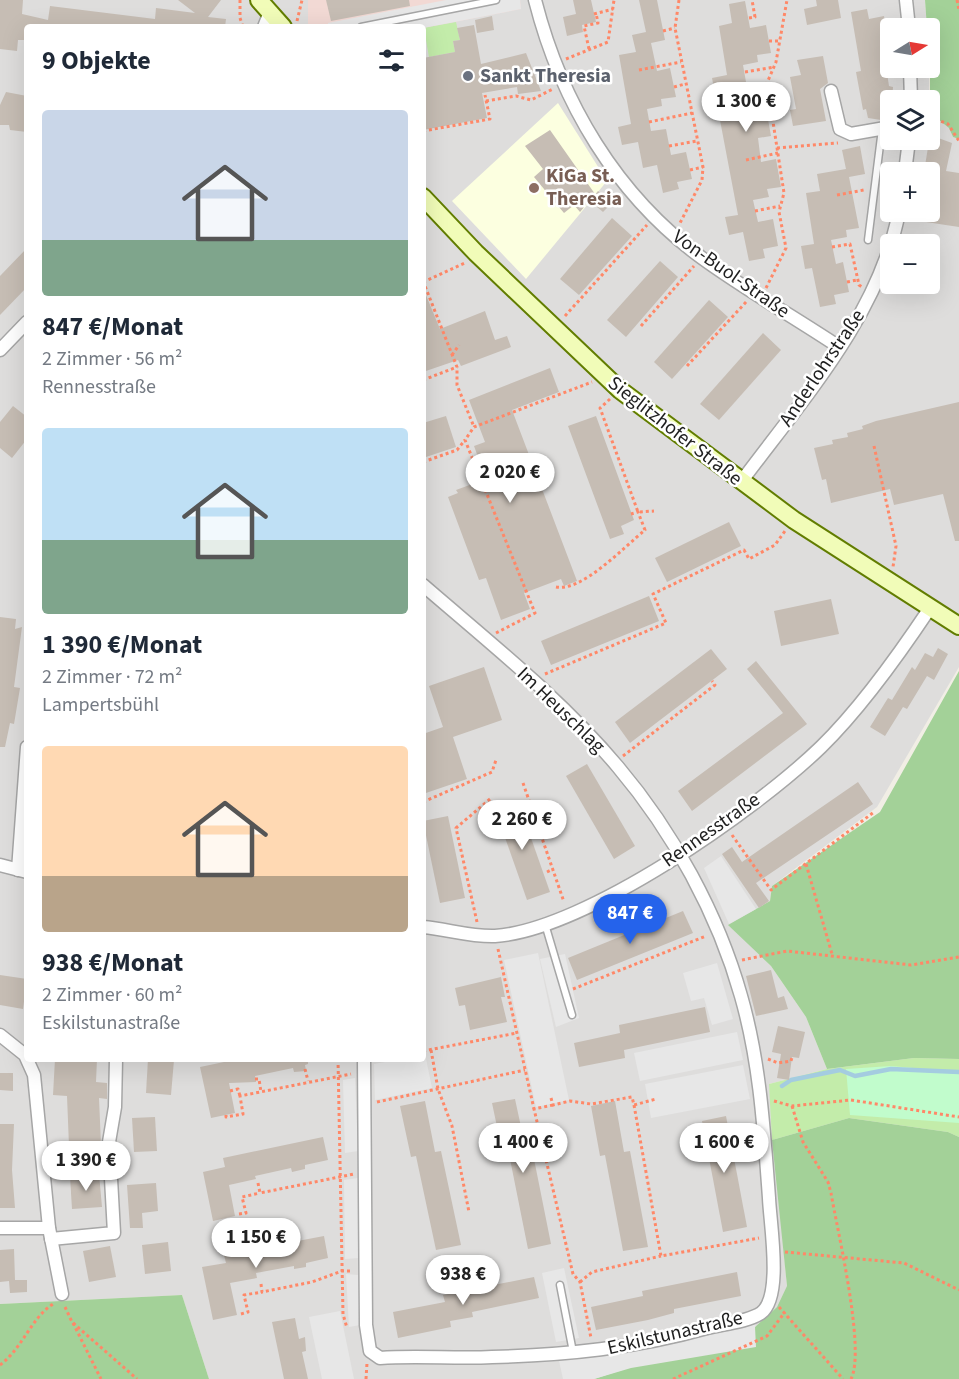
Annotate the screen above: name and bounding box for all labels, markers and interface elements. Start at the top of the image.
north arrow [880,18,940,78]
map controls [880,18,940,294]
text: 9 Objekte [42,42,151,79]
icon: filters [375,44,408,77]
place label: Sankt Theresia [480,62,611,90]
marker: Sankt Theresia [461,69,475,83]
pin: 1 300 € [691,82,801,133]
text: 1 300 € [716,87,776,115]
button: layers [880,90,940,150]
icon: home [171,149,279,257]
place label: KiGa St. Theresia [546,162,622,213]
button: + [880,162,940,222]
marker: KiGa St. Theresia [527,181,541,195]
street label: Von-Buol-Straße [667,223,795,325]
button: − [880,234,940,294]
street label: Anderlohrstraße [772,304,872,432]
text: 847 €/Monat [42,308,183,345]
text: 2 Zimmer · 56 m² [42,345,182,373]
street label: Sieglitzhofer Straße [602,370,748,493]
text: Rennesstraße [42,373,156,401]
pin: 2 020 € [455,453,565,504]
text: 2 020 € [480,458,540,486]
icon: home [171,467,279,575]
text: 1 390 €/Monat [42,626,202,663]
street label: Im Heuschlag [511,661,611,759]
text: 2 Zimmer · 72 m² [42,663,182,691]
text: Lampertsbühl [42,691,159,719]
icon: home [171,785,279,893]
street label: Rennesstraße [656,786,766,874]
pin: 2 260 € [467,800,577,851]
text: 2 260 € [492,805,552,833]
pin: 847 € [588,894,672,945]
text: 847 € [607,899,653,927]
text: 938 €/Monat [42,944,183,981]
text: 2 Zimmer · 60 m² [42,981,182,1009]
text: Eskilstunastraße [42,1009,180,1037]
pin: 1 400 € [468,1123,578,1174]
pin: 1 600 € [669,1123,779,1174]
text: 1 400 € [493,1128,553,1156]
text: 1 600 € [694,1128,754,1156]
pin: 1 390 € [31,1141,141,1192]
text: 1 390 € [56,1146,116,1174]
pin: 1 150 € [201,1218,311,1269]
text: 1 150 € [226,1223,286,1251]
pin: 938 € [421,1255,505,1306]
text: 938 € [440,1260,486,1288]
street label: Eskilstunastraße [605,1304,746,1362]

